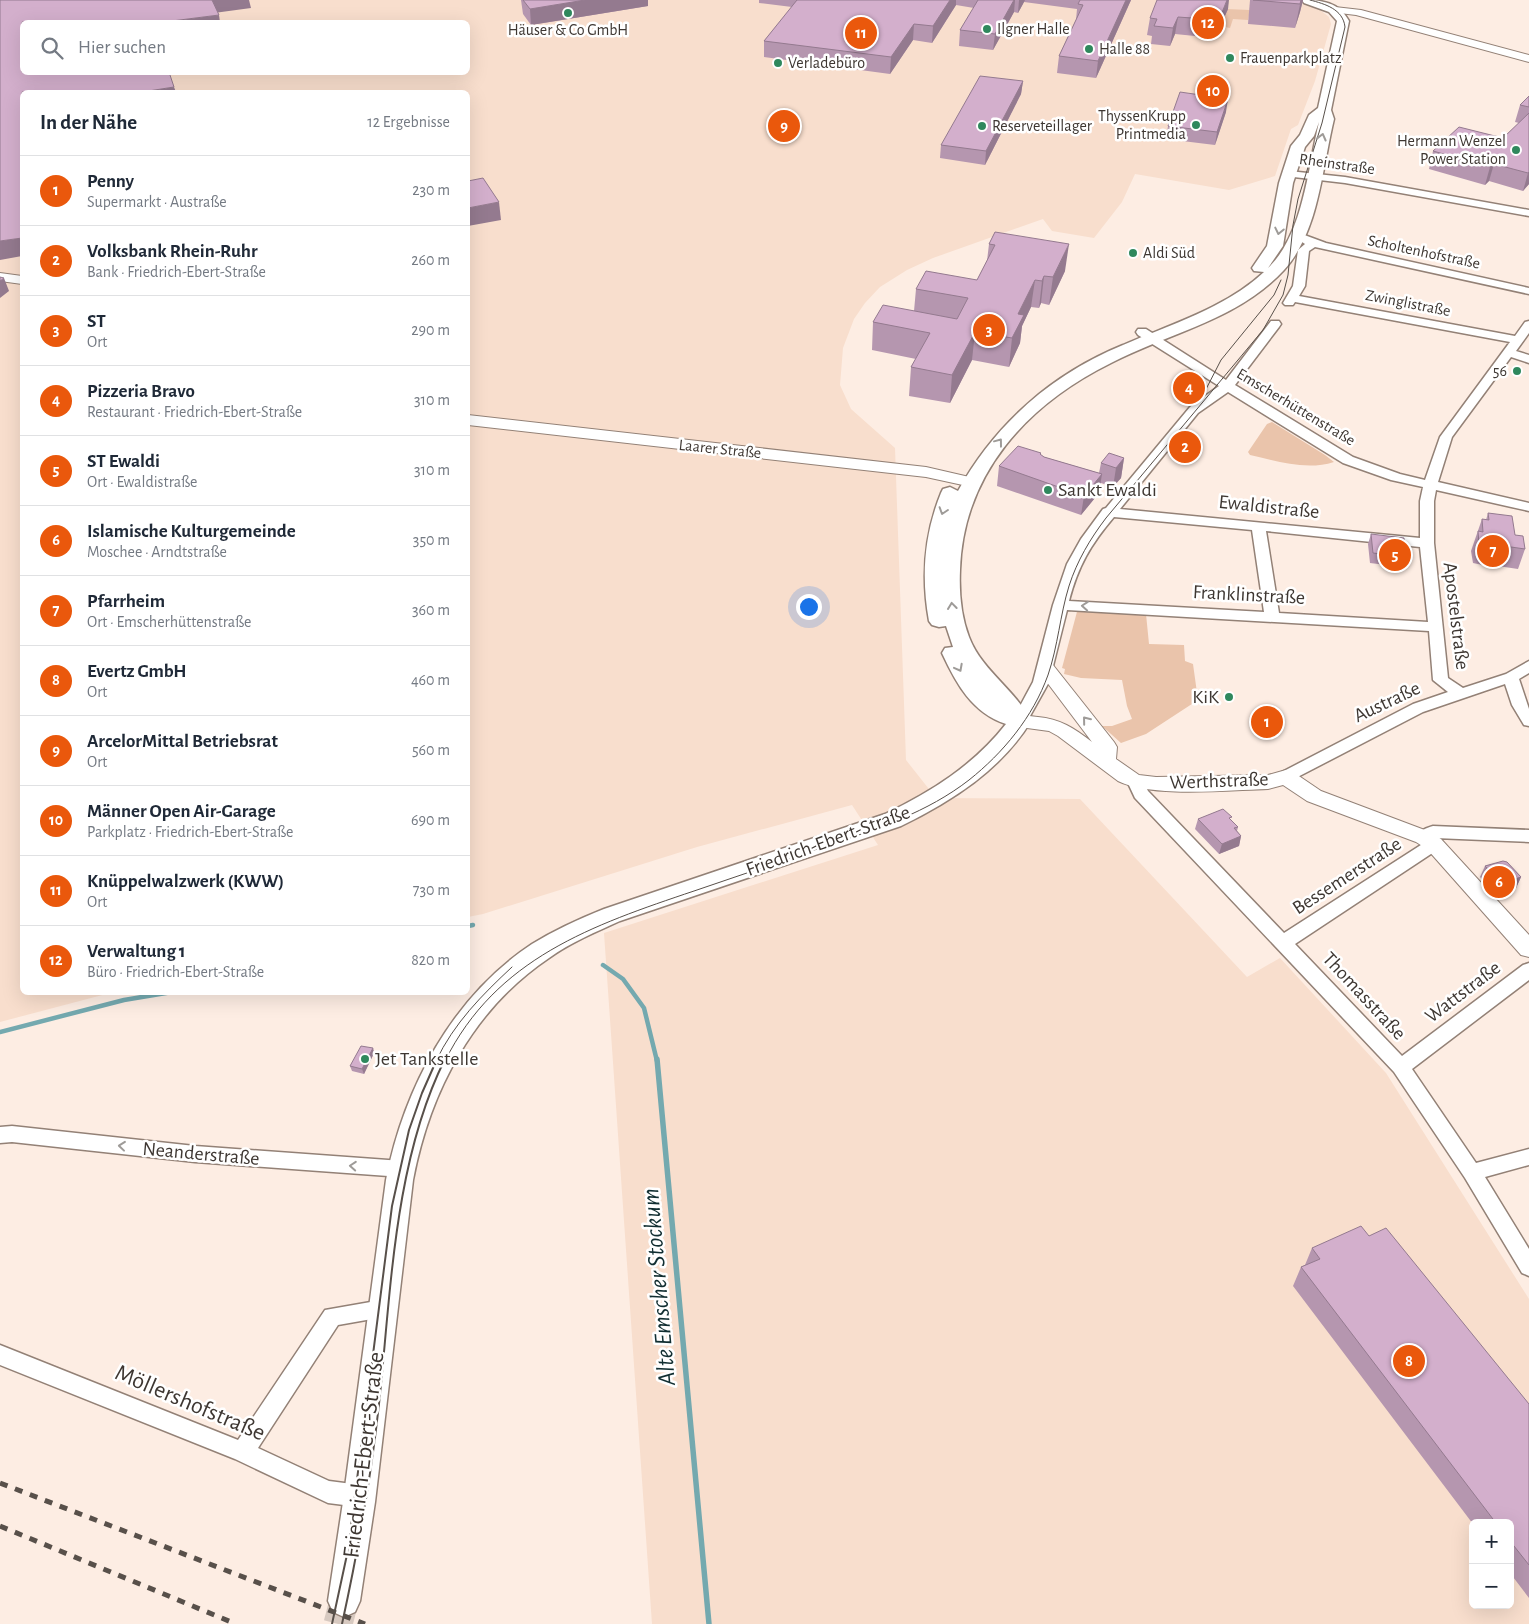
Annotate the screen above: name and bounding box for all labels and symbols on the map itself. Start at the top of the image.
pin: 12 [1192,4,1224,42]
marker: Häuser & Co GmbH [562,7,574,19]
pin: 11 [845,14,877,52]
place label: Ilgner Halle [997,21,1070,37]
place label: Häuser & Co GmbH [508,22,628,38]
marker: Ilgner Halle [981,23,993,35]
place label: Halle 88 [1099,41,1150,57]
marker: Halle 88 [1083,43,1095,55]
place label: Frauenparkplatz [1240,50,1342,66]
marker: Frauenparkplatz [1224,52,1236,64]
place label: Verladebüro [788,55,865,71]
marker: Verladebüro [772,57,784,69]
pin: 10 [1197,72,1229,110]
pin: 9 [768,107,800,145]
place label: ThyssenKrupp Printmedia [1098,108,1186,142]
place label: Reserveteillager [992,118,1093,134]
marker: ThyssenKrupp Printmedia [1190,119,1202,131]
marker: Reserveteillager [976,120,988,132]
one-way arrow [1316,133,1327,142]
place label: Hermann Wenzel Power Station [1397,133,1506,167]
marker: Hermann Wenzel Power Station [1510,144,1522,156]
street label: Rheinstraße [1298,151,1376,177]
one-way arrow [1274,226,1284,235]
street label: Scholtenhofstraße [1366,232,1482,272]
place label: Aldi Süd [1143,245,1195,261]
marker: Aldi Süd [1127,247,1139,259]
street label: Zwinglistraße [1364,287,1452,319]
pin: 3 [973,311,1005,349]
place label: 56 [1493,363,1507,379]
street label: Emscherhüttenstraße [1234,365,1358,449]
marker: 56 [1511,365,1523,377]
pin: 4 [1173,369,1205,407]
pin: 2 [1169,428,1201,466]
street label: Laarer Straße [678,437,762,461]
one-way arrow [994,439,1002,448]
place label: Sankt Ewaldi [1058,480,1157,500]
marker: Sankt Ewaldi [1042,484,1054,496]
street label: Ewaldistraße [1218,492,1320,522]
one-way arrow [938,506,948,515]
pin: 7 [1477,532,1509,570]
pin: 5 [1379,536,1411,574]
street label: Apostelstraße [1439,561,1473,671]
street label: Franklinstraße [1192,582,1306,608]
your location [796,594,822,620]
one-way arrow [1081,601,1089,612]
one-way arrow [947,602,958,610]
one-way arrow [953,663,963,672]
street label: Austraße [1351,678,1423,726]
place label: KiK [1192,687,1219,707]
marker: KiK [1223,691,1235,703]
pin: 1 [1251,703,1283,741]
one-way arrow [1083,717,1091,726]
street label: Werthstraße [1169,769,1269,793]
street label: Friedrich-Ebert-Straße [743,802,913,880]
street label: Bessemerstraße [1289,834,1405,918]
pin: 6 [1483,863,1515,901]
street label: Thomasstraße [1319,948,1409,1044]
street label: Wattstraße [1422,957,1504,1027]
place label: Jet Tankstelle [375,1049,478,1069]
marker: Jet Tankstelle [359,1053,371,1065]
street label: Neanderstraße [142,1139,260,1169]
one-way arrow [118,1141,126,1152]
one-way arrow [349,1161,357,1172]
water label: Alte Emscher Stockum [638,1187,680,1388]
pin: 8 [1393,1342,1425,1380]
street label: Friedrich-Ebert-Straße [339,1350,389,1560]
street label: Möllershofstraße [112,1361,268,1445]

